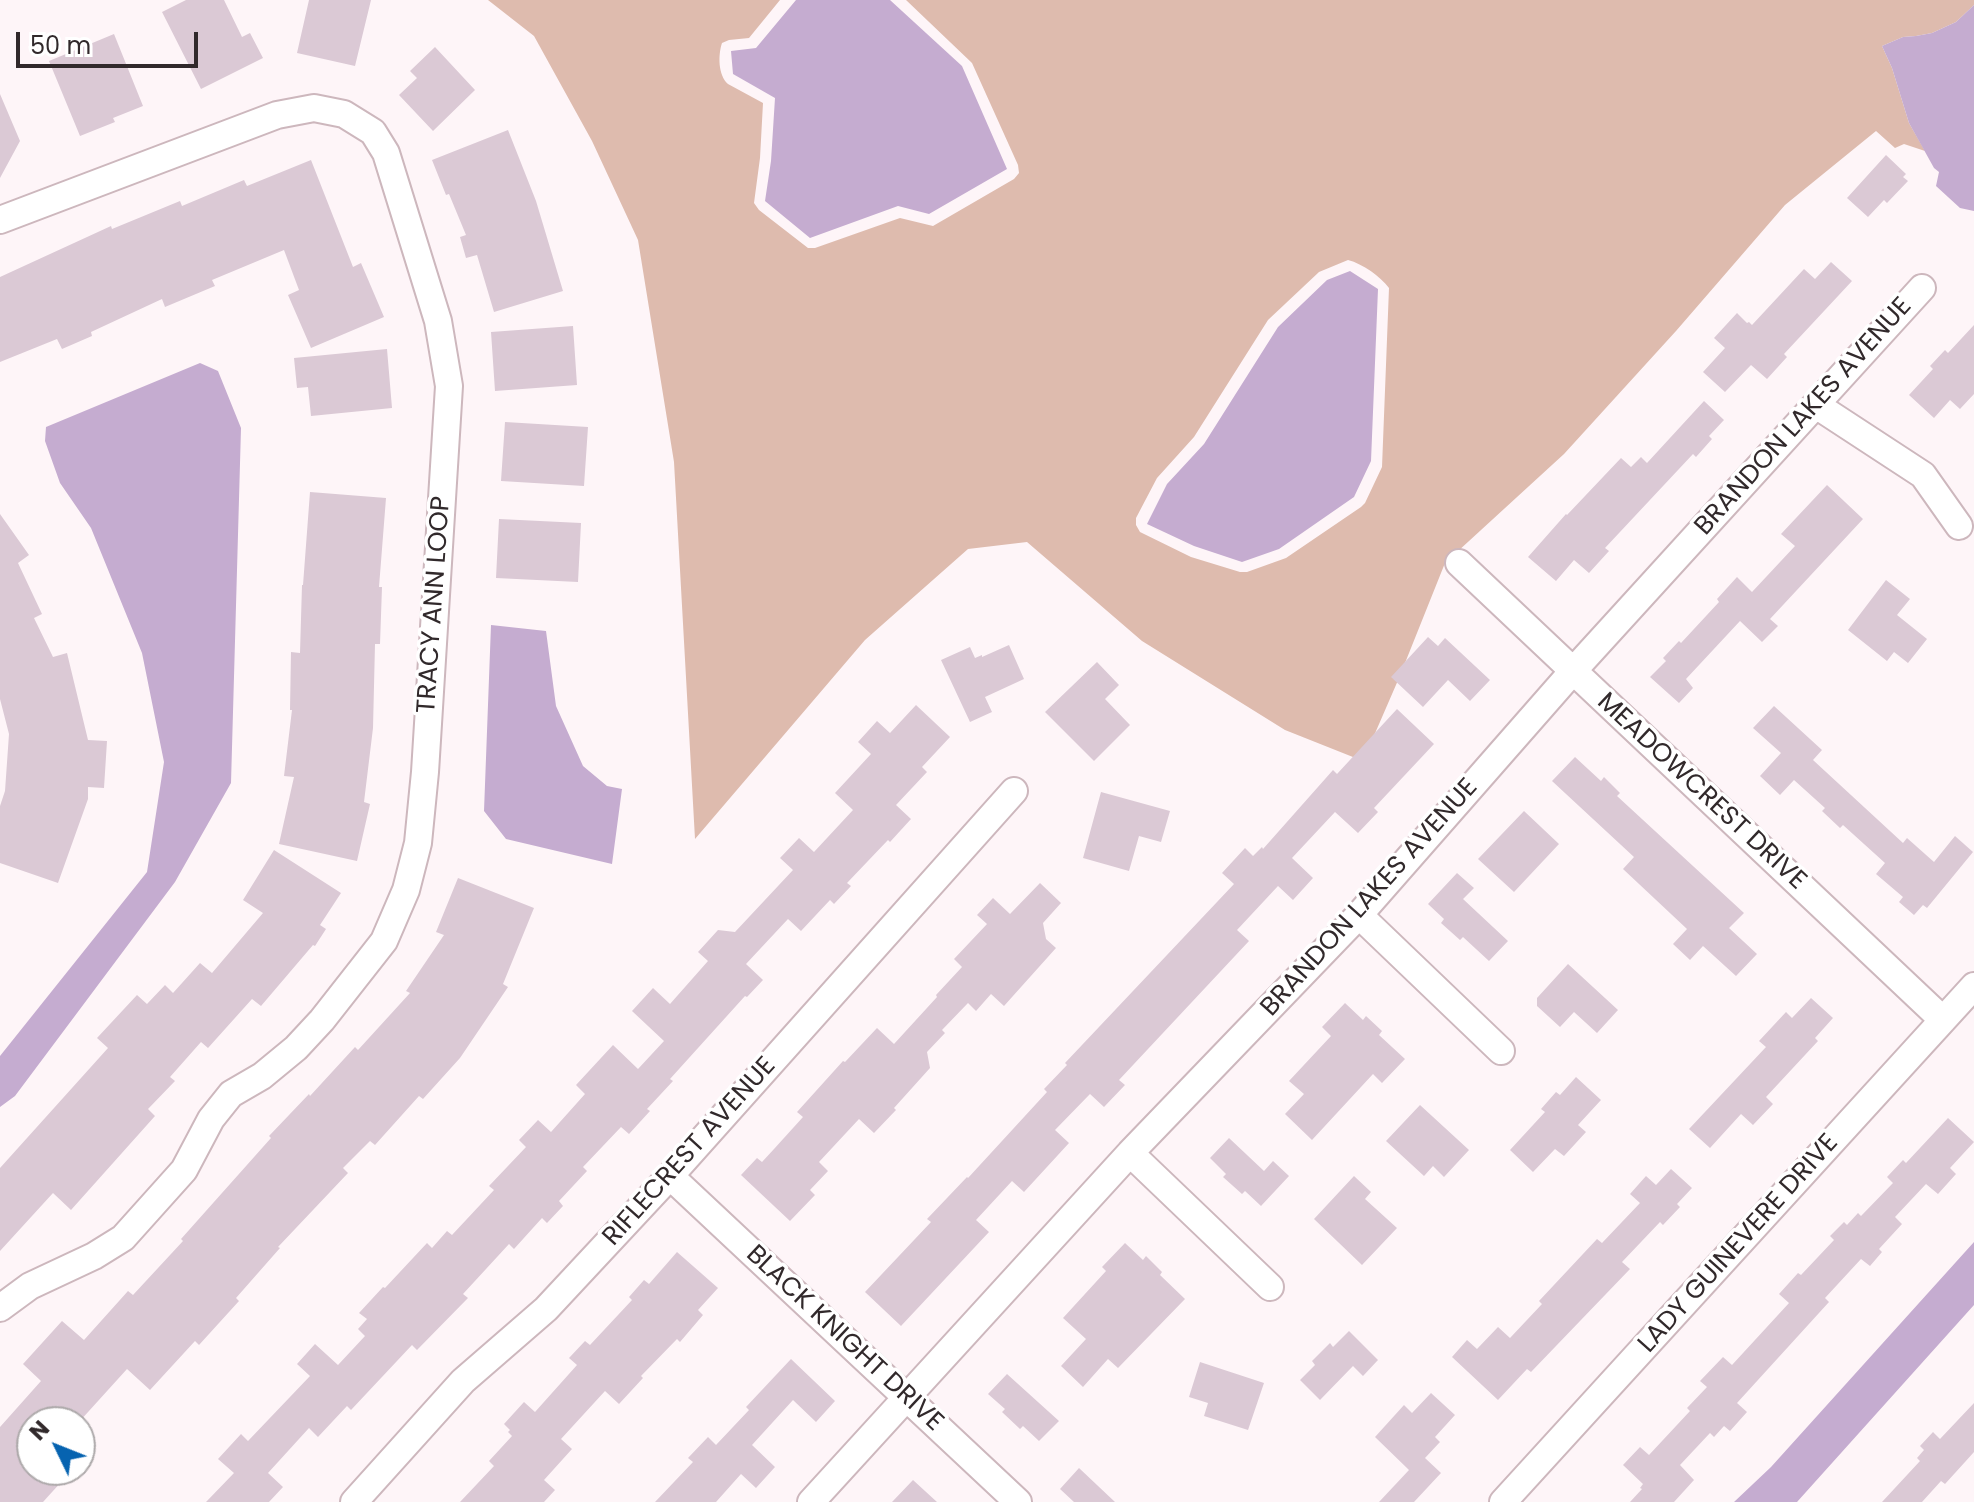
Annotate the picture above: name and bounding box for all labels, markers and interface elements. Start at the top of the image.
scale bar [20,16,202,66]
text: 50 m [30,29,91,62]
street label: BRANDON LAKES AVENUE [1689,292,1919,542]
street label: TRACY ANN LOOP [412,495,458,715]
street label: MEADOWCREST DRIVE [1590,687,1812,897]
street label: BRANDON LAKES AVENUE [1255,773,1485,1023]
street label: RIFLECREST AVENUE [597,1051,783,1253]
street label: LADY GUINEVERE DRIVE [1633,1128,1845,1360]
street label: BLACK KNIGHT DRIVE [739,1240,949,1438]
north arrow [16,1406,96,1486]
text: N [23,1414,57,1447]

